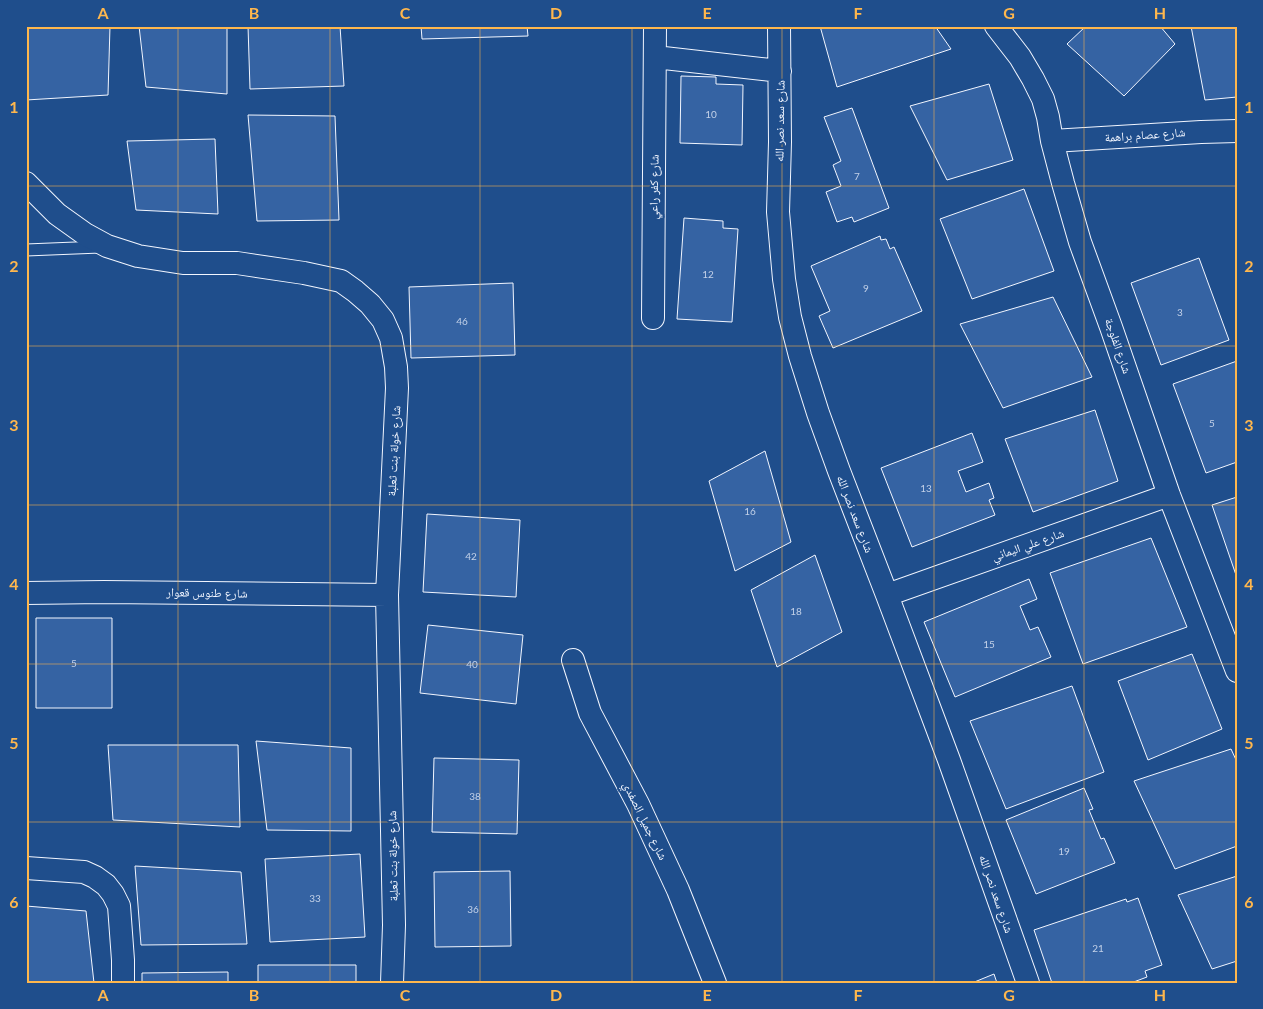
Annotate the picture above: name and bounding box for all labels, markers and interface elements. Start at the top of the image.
text: A [96,3,109,22]
text: B [249,3,259,22]
text: C [400,3,411,22]
text: D [550,3,562,22]
text: E [702,3,712,22]
text: F [853,3,863,22]
text: G [1003,3,1015,22]
text: H [1154,3,1166,22]
street label: شارع سعد نصر الله [771,80,789,162]
text: 1 [9,97,19,116]
text: 1 [1244,97,1254,116]
house number: 10 [705,108,717,120]
street label: شارع عصام براهمة [1104,124,1186,146]
street label: شارع كفر راعي [645,154,665,220]
house number: 7 [854,170,860,182]
text: 2 [9,256,19,275]
text: 2 [1244,256,1254,275]
house number: 12 [702,268,714,280]
house number: 9 [863,282,869,294]
house number: 3 [1177,306,1183,318]
house number: 46 [456,315,468,327]
street label: شارع الفلوجة [1101,316,1135,376]
street label: شارع خولة بنت ثعلبة [384,405,404,497]
text: 3 [9,415,19,434]
text: 3 [1244,415,1254,434]
house number: 5 [1209,417,1215,429]
street label: شارع سعد نصر الله [833,473,877,555]
house number: 13 [920,482,932,494]
house number: 16 [744,505,756,517]
street label: شارع علي اليماني [990,525,1067,567]
house number: 42 [465,550,477,562]
text: 4 [9,574,19,593]
text: 4 [1244,574,1254,593]
street label: شارع طنوس قعوار [165,584,248,602]
house number: 18 [790,605,802,617]
house number: 15 [983,638,995,650]
house number: 5 [71,657,77,669]
house number: 40 [466,658,478,670]
text: 5 [9,733,19,752]
text: 5 [1244,733,1254,752]
street label: شارع جميل الصفدي [617,779,671,864]
house number: 38 [469,790,481,802]
street label: شارع خولة بنت ثعلبة [384,810,402,902]
house number: 19 [1058,845,1070,857]
street label: شارع سعد نصر الله [975,853,1017,935]
text: 6 [9,892,19,911]
house number: 33 [309,892,321,904]
text: 6 [1244,892,1254,911]
house number: 36 [467,903,479,915]
house number: 21 [1092,942,1104,954]
text: A [96,985,109,1004]
text: B [249,985,259,1004]
text: C [400,985,411,1004]
text: D [550,985,562,1004]
text: E [702,985,712,1004]
text: F [853,985,863,1004]
text: G [1003,985,1015,1004]
text: H [1154,985,1166,1004]

